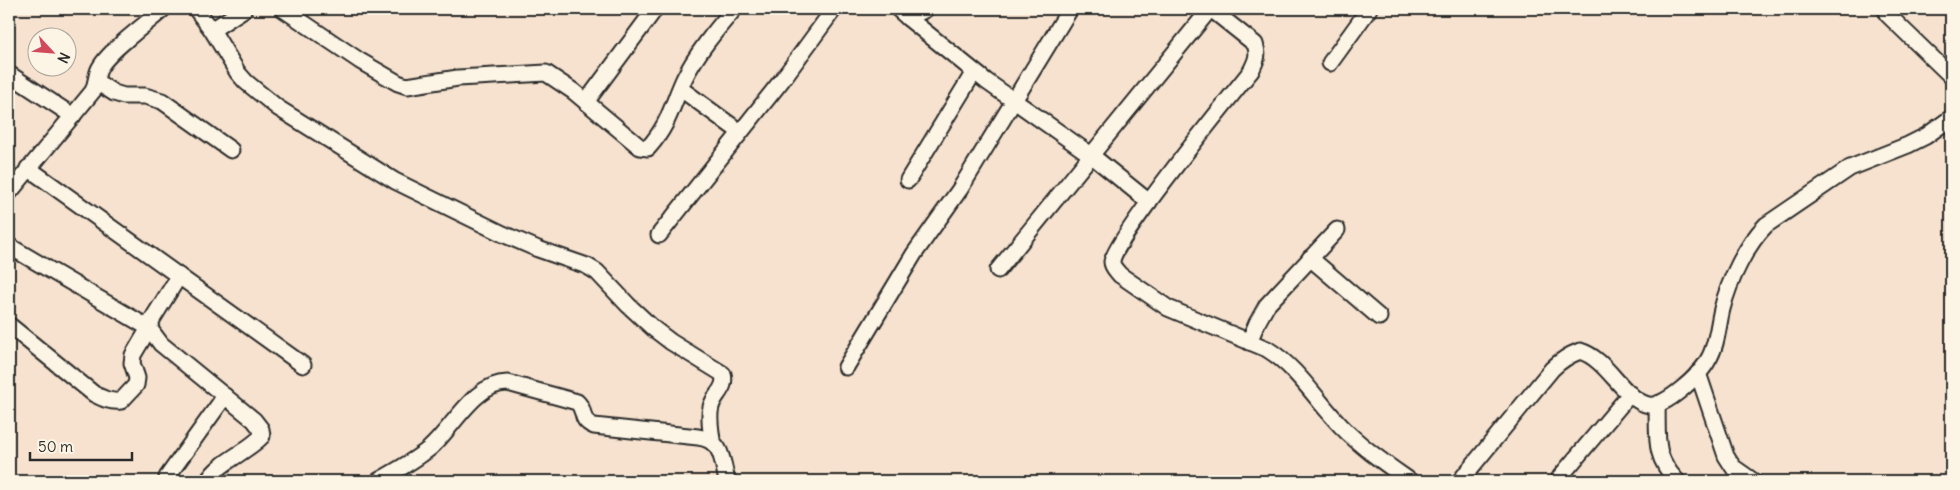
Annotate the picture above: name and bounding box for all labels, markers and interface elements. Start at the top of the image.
north arrow [28,28,78,78]
text: N [53,49,74,66]
scale bar [30,430,132,462]
text: 50 m [38,437,73,456]

